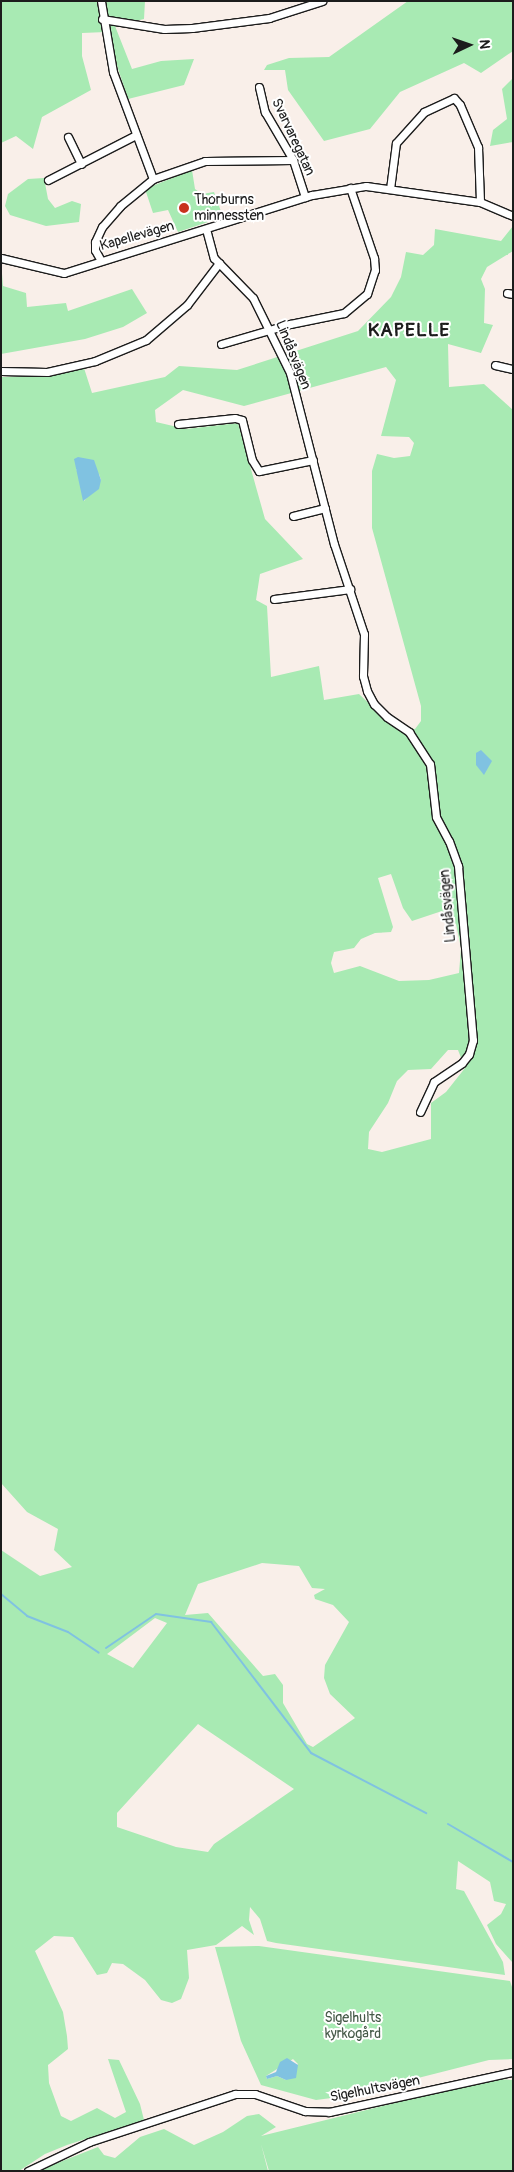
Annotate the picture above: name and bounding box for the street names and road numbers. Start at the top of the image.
street label: Svarvaregatan [268,96,318,178]
street label: Kapellevägen [98,217,176,255]
street label: Lindåsvägen [272,318,314,392]
street label: Lindåsvägen [436,869,460,943]
street label: Sigelhultsvägen [329,2072,421,2106]

